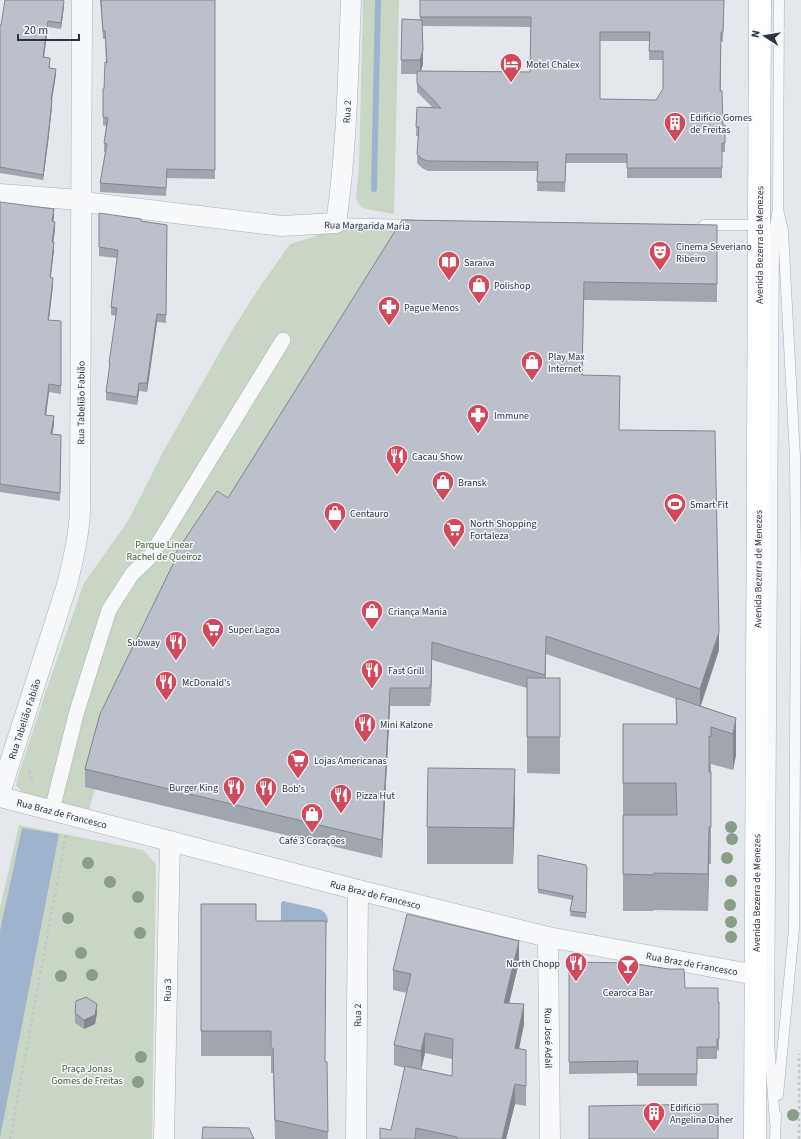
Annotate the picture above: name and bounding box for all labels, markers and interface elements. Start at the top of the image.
scale bar [18,16,79,42]
north arrow [745,16,785,56]
text: 20 m [24,22,48,39]
text: N [748,29,764,39]
hotel icon: Motel Chalex [498,51,524,84]
place label: Motel Chalex [526,58,580,72]
street label: Rua 2 [340,100,355,124]
building icon: Edifício Gomes de Freitas [662,110,688,143]
place label: Edifício Gomes de Freitas [690,111,752,137]
street label: Avenida Bezerra de Menezes [753,186,767,304]
street label: Rua Margarida Maria [324,218,410,234]
theatre icon: Cinema Severiano Ribeiro [647,239,673,272]
place label: Cinema Severiano Ribeiro [676,240,752,266]
library icon: Saraiva [436,249,462,282]
place label: Saraiva [464,256,495,270]
shop icon: Polishop [466,272,492,305]
place label: Polishop [494,279,531,293]
pharmacy icon: Pague Menos [376,294,402,327]
place label: Pague Menos [404,301,459,315]
shop icon: Play Max Internet [519,349,545,382]
place label: Play Max Internet [548,350,585,376]
street label: Rua Tabelião Fabião [74,361,89,445]
pharmacy icon: Immune [465,402,491,435]
place label: Immune [494,409,529,423]
restaurant icon: Cacau Show [384,443,410,476]
place label: Cacau Show [412,450,463,464]
shop icon: Bransk [430,469,456,502]
place label: Bransk [458,476,487,490]
sports icon: Smart Fit [662,491,688,524]
place label: Smart Fit [690,498,729,512]
shop icon: Centauro [322,500,348,533]
place label: Centauro [350,507,389,521]
street label: Avenida Bezerra de Menezes [751,510,766,628]
supermarket icon: North Shopping Fortaleza [441,516,467,549]
place label: North Shopping Fortaleza [470,517,536,543]
park label: Parque Linear Rachel de Queiroz [126,538,202,564]
shop icon: Criança Mania [359,598,385,631]
place label: Criança Mania [388,605,447,619]
supermarket icon: Super Lagoa [200,616,226,649]
place label: Super Lagoa [228,623,280,637]
restaurant icon: Subway [163,629,189,662]
place label: Subway [127,636,160,650]
restaurant icon: Fast Grill [359,657,385,690]
place label: Fast Grill [388,664,425,678]
restaurant icon: McDonald's [153,669,179,702]
place label: McDonald's [182,676,231,690]
street label: Rua Tabelião Fabião [5,677,44,761]
restaurant icon: Mini Kalzone [352,711,378,744]
place label: Mini Kalzone [380,718,433,732]
supermarket icon: Lojas Americanas [285,747,311,780]
place label: Lojas Americanas [314,754,387,768]
restaurant icon: Burger King [221,774,247,807]
restaurant icon: Bob's [253,775,279,808]
place label: Burger King [169,781,218,795]
place label: Bob's [282,782,305,796]
restaurant icon: Pizza Hut [328,782,354,815]
place label: Pizza Hut [356,789,395,803]
street label: Rua Braz de Francesco [15,796,108,833]
shop icon: Café 3 Corações [299,801,325,834]
place label: Café 3 Corações [279,834,345,848]
street label: Avenida Bezerra de Menezes [750,834,764,952]
street label: Rua Braz de Francesco [329,877,422,913]
street label: Rua Braz de Francesco [645,949,739,980]
restaurant icon: North Chopp [563,950,589,983]
bar icon: Cearoca Bar [615,953,641,986]
place label: North Chopp [506,957,560,971]
street label: Rua 3 [161,978,175,1002]
place label: Cearoca Bar [603,986,654,1000]
street label: Rua 2 [351,1003,365,1027]
street label: Rua José Adail [541,1008,555,1069]
park label: Praça Jonas Gomes de Freitas [51,1062,123,1088]
building icon: Edifício Angelina Daher [641,1100,667,1133]
place label: Edifício Angelina Daher [670,1101,734,1127]

